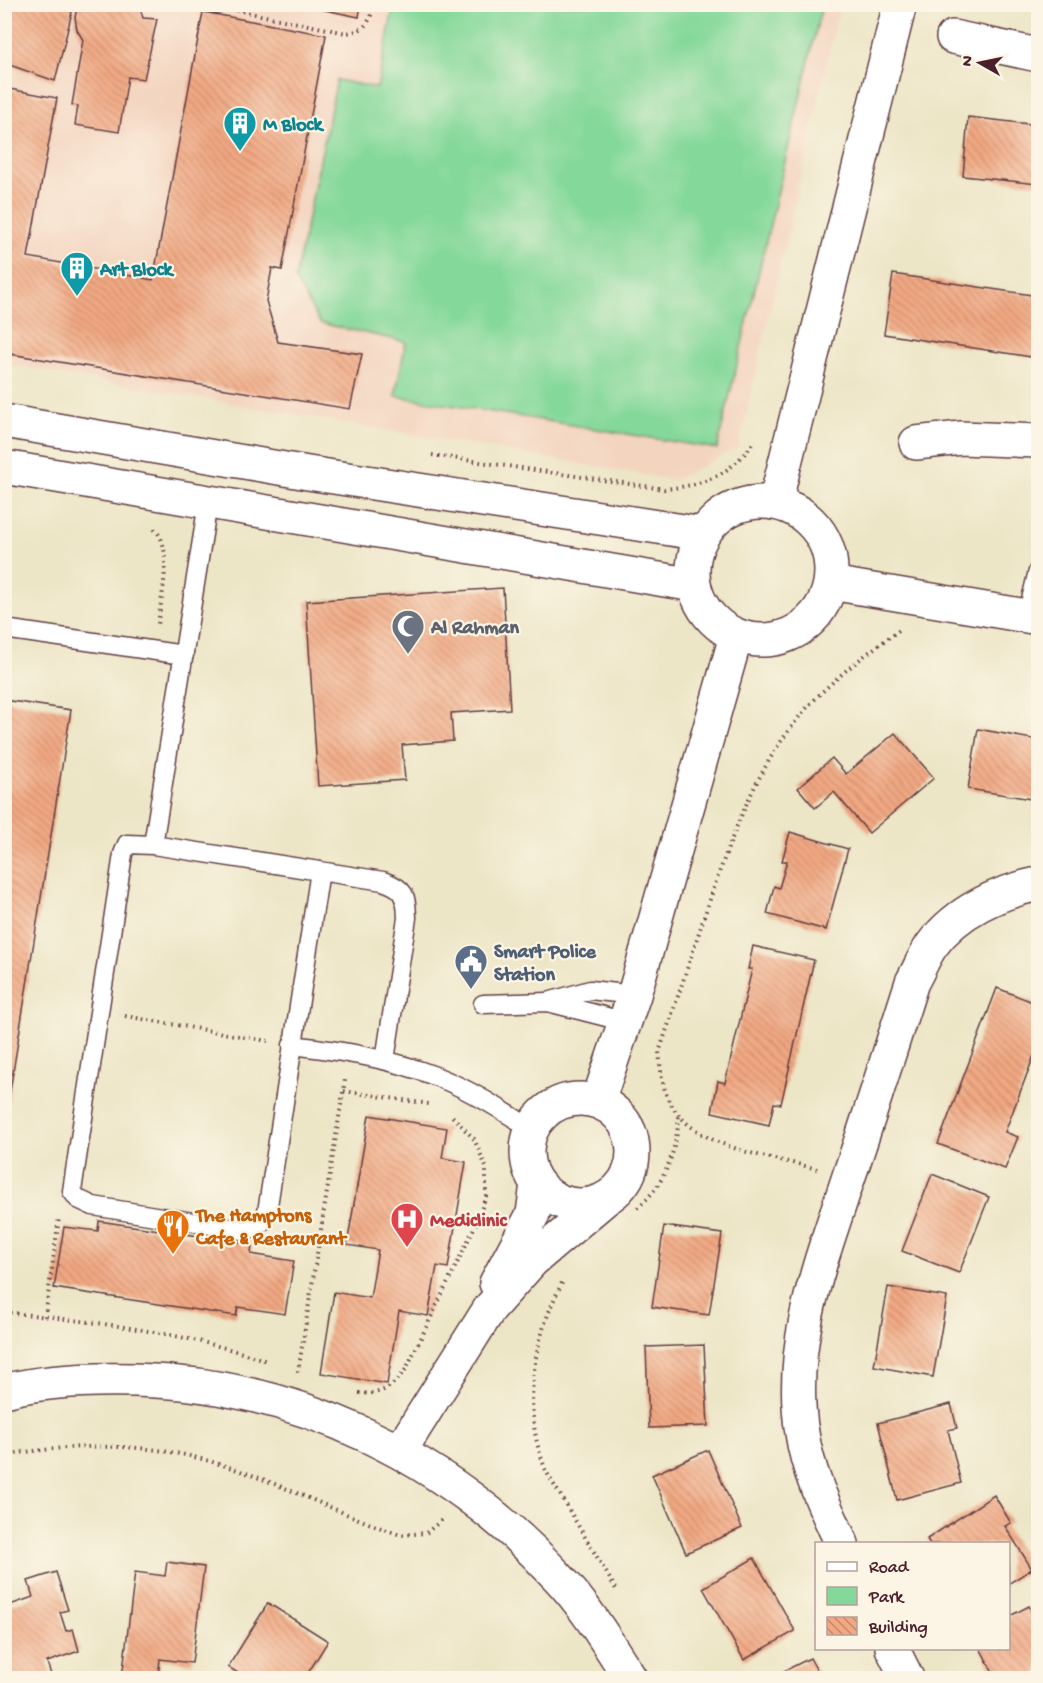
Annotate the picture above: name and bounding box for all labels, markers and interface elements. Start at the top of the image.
north arrow [950,33,1010,93]
text: N [958,54,979,68]
building icon: M Block [222,105,258,152]
place label: M Block [263,115,324,138]
building icon: Art Block [59,250,95,297]
place label: Art Block [99,260,175,283]
mosque icon: Al Rahman [390,608,426,655]
place label: Al Rahman [430,618,520,641]
place label: Smart Police Station [494,942,597,988]
public building icon: Smart Police Station [453,943,489,990]
hospital icon: Mediclinic [389,1201,425,1248]
place label: The Hamptons Cafe & Restaurant [194,1206,348,1252]
restaurant icon: The Hamptons Cafe & Restaurant [155,1208,191,1255]
place label: Mediclinic [430,1211,508,1234]
legend [815,1542,1010,1650]
text: Road [869,1558,910,1579]
text: Park [868,1588,905,1609]
text: Building [868,1618,928,1639]

